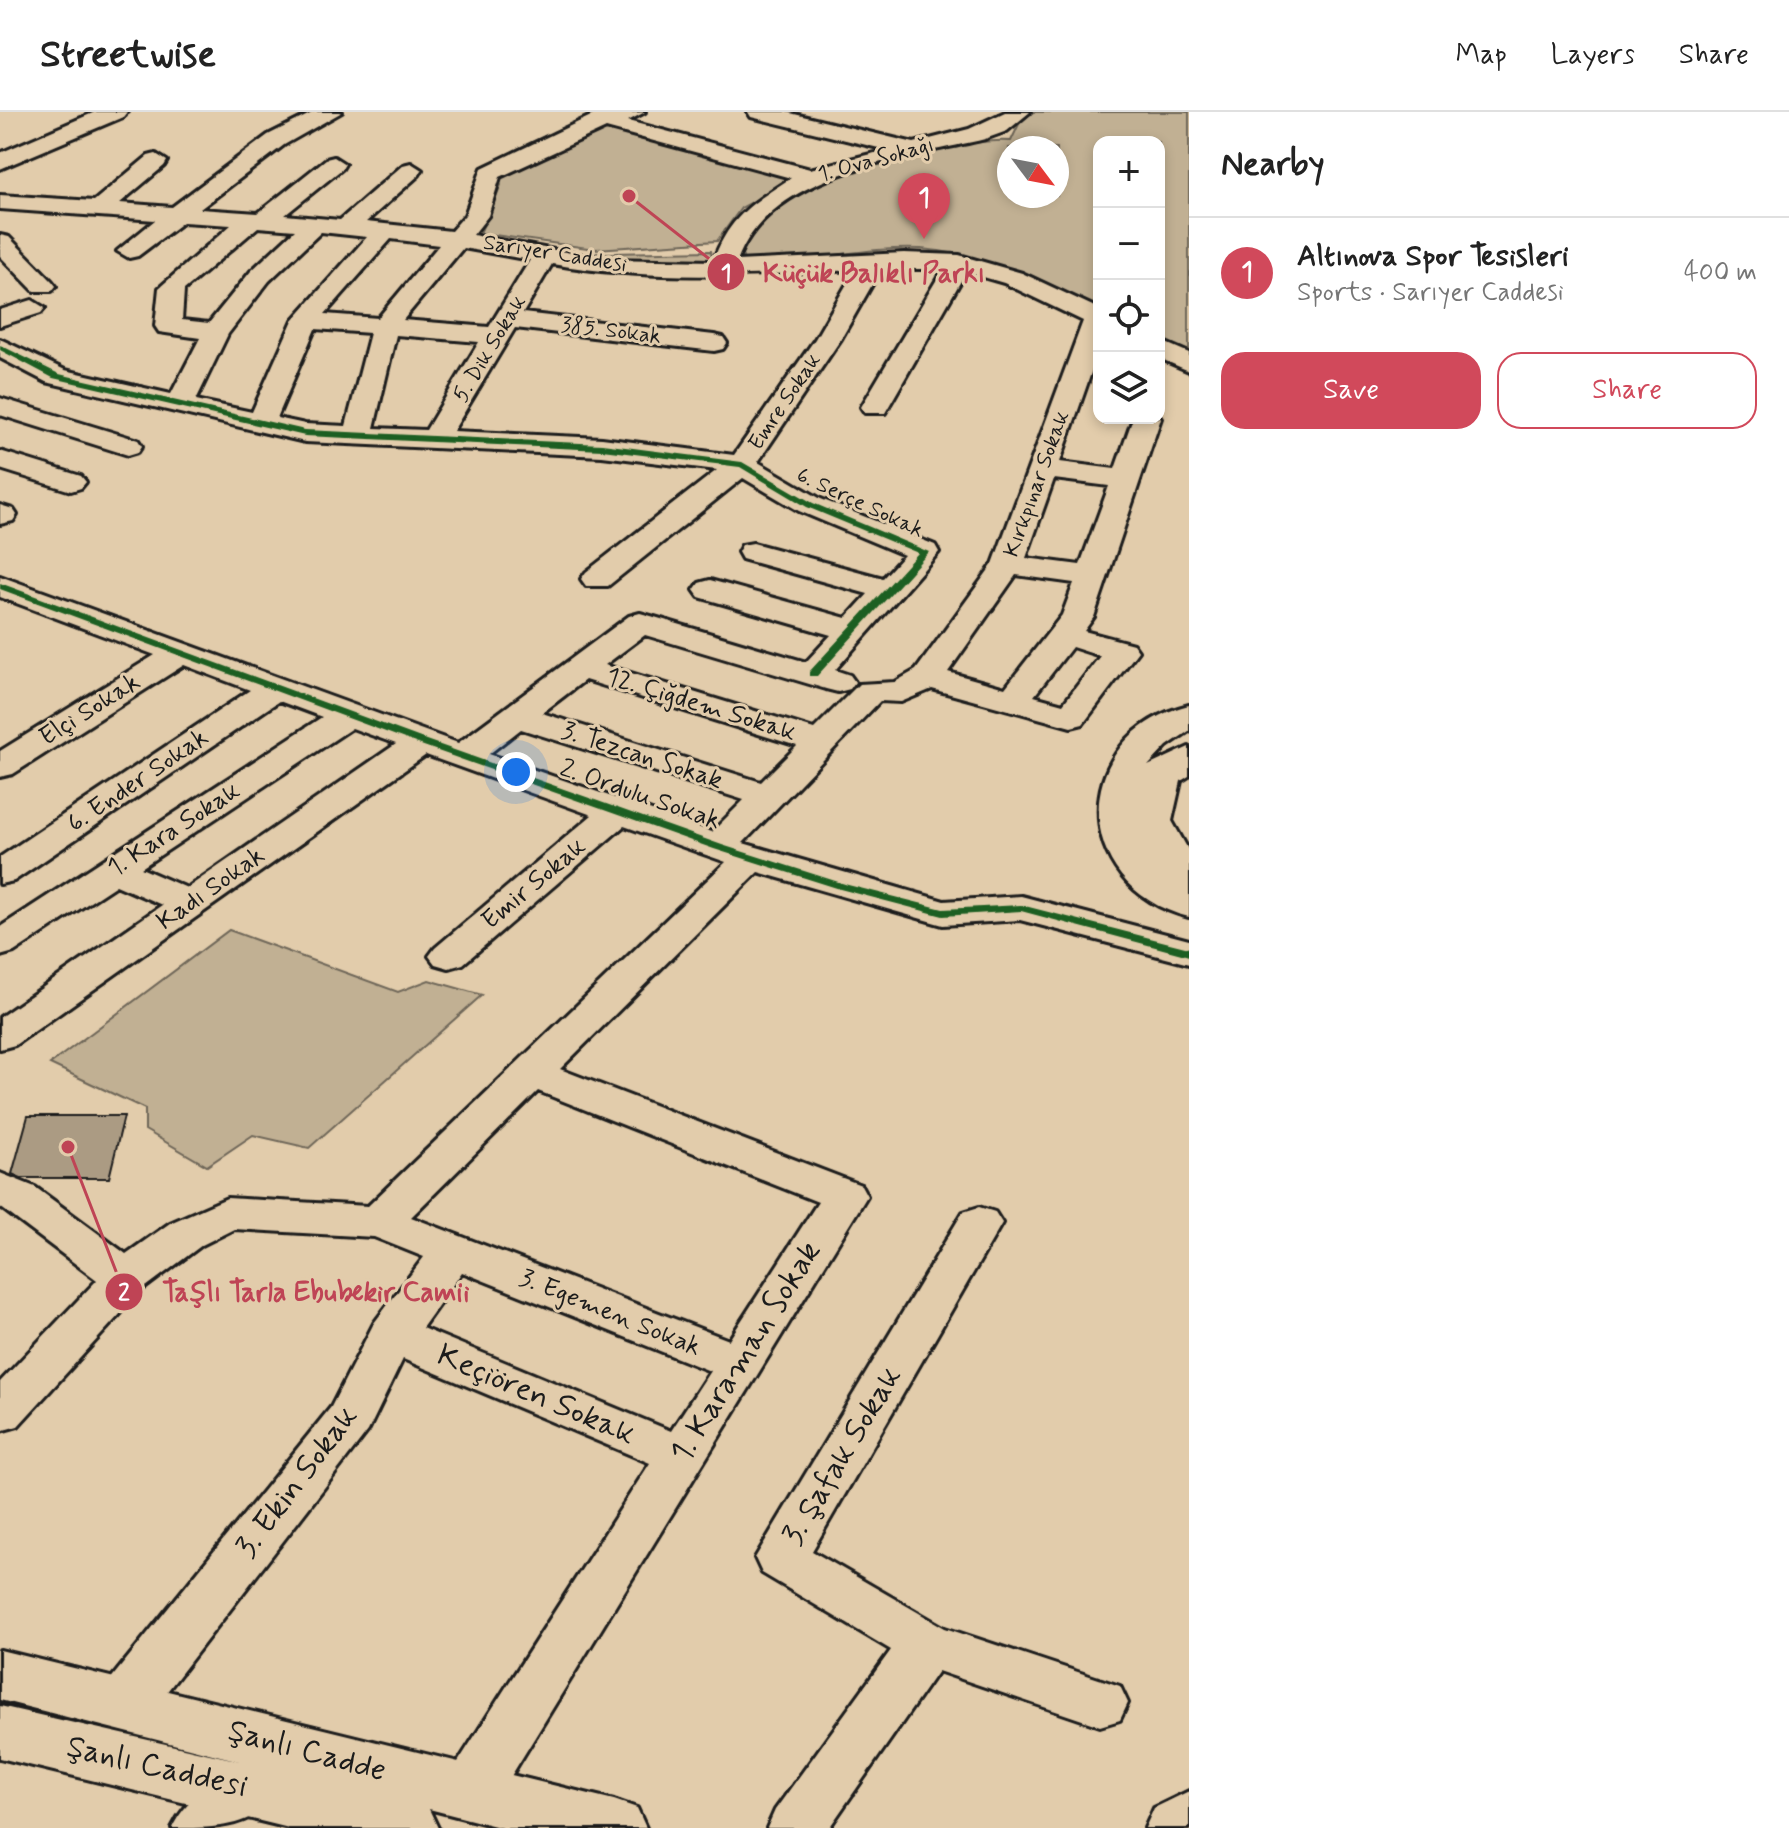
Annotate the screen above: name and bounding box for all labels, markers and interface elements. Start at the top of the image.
text: Streetwise [40,31,216,80]
text: Map [1456,37,1507,74]
text: Layers [1551,37,1635,74]
text: Share [1679,37,1749,74]
street label: 1. Ova Sokağı [815,131,938,190]
north arrow [997,136,1069,208]
map controls [1093,136,1165,424]
button: + [1093,136,1165,208]
text: Nearby [1221,142,1325,187]
pin: 1 [898,173,950,239]
button: − [1093,208,1165,280]
street label: Sarıyer Caddesi [481,229,629,279]
text: Altınova Spor Tesisleri [1297,237,1569,276]
callout: Küçük Balıklı Parkı [706,246,1003,298]
text: Küçük Balıklı Parkı [763,256,985,293]
text: 1 [1241,256,1253,290]
text: 400 m [1684,256,1757,290]
text: 1 [721,259,731,290]
text: Sports · Sarıyer Caddesi [1297,276,1564,310]
button: locate [1093,280,1165,352]
street label: 5. Dik Sokak [447,290,533,408]
street label: 385. Sokak [559,311,663,351]
street label: Emre Sokak [742,348,828,456]
button: layers [1093,352,1165,424]
button: Save [1221,352,1481,429]
button: Share [1497,352,1757,429]
street label: Kırkpınar Sokak [998,407,1076,561]
street label: 6. Serçe Sokak [792,461,928,545]
street label: 12. Çiğdem Sokak [602,660,800,750]
street label: Elçi Sokak [33,666,147,754]
street label: 3. Tezcan Sokak [557,714,727,798]
street label: 6. Ender Sokak [61,721,215,841]
your location [496,752,536,792]
street label: 2. Ordulu Sokak [555,752,725,838]
street label: 1. Kara Sokak [101,774,247,886]
street label: Emir Sokak [475,830,594,938]
street label: Kadı Sokak [150,839,272,939]
street label: 1. Karaman Sokak [661,1233,831,1471]
street label: 3. Egemen Sokak [514,1261,706,1365]
callout: Taşlı Tarla Ebubekir Camii [104,1266,488,1318]
text: Taşlı Tarla Ebubekir Camii [162,1275,470,1312]
text: 2 [118,1278,130,1309]
street label: Keçiören Sokak [430,1334,642,1456]
street label: 3. Şafak Sokak [772,1359,912,1553]
street label: 3. Ekin Sokak [226,1397,368,1567]
street label: Şanlı Cadde [223,1710,391,1792]
street label: Şanlı Caddesi [62,1726,252,1808]

